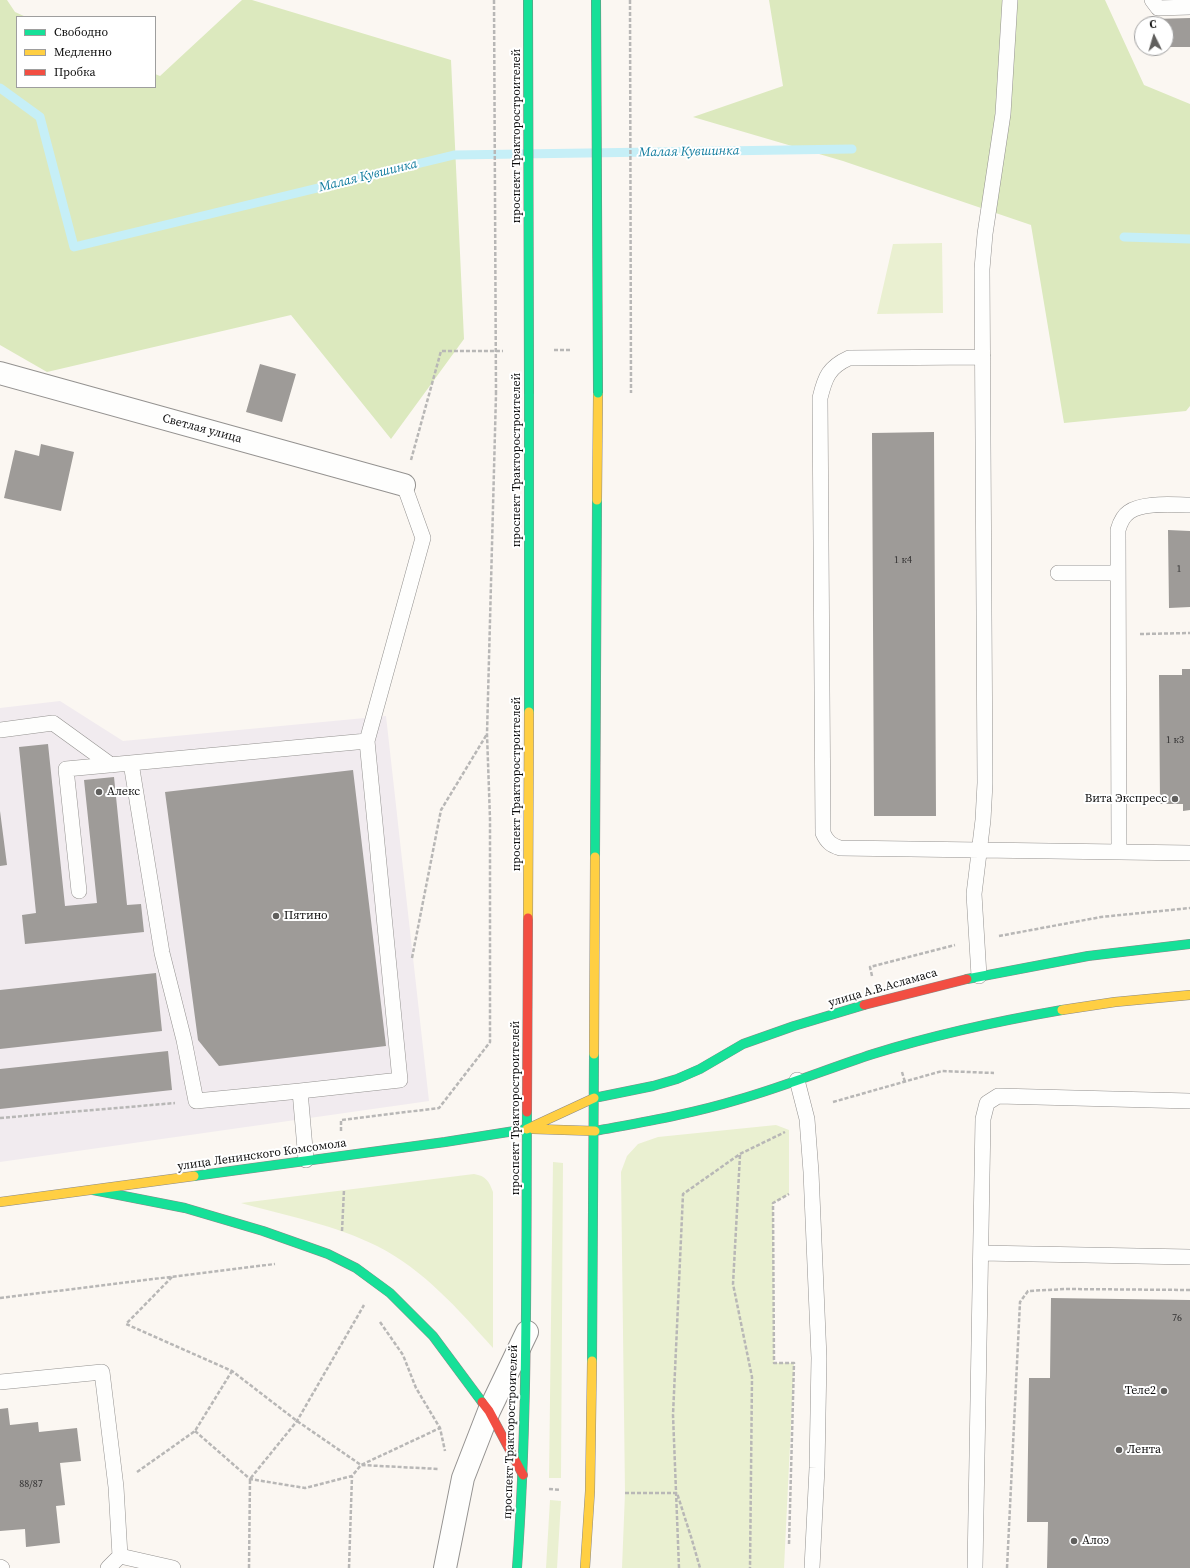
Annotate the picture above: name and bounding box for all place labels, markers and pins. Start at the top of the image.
place label: Алекс [107,785,140,799]
marker: Алекс [94,787,104,797]
place label: Вита Экспресс [1085,792,1167,806]
marker: Вита Экспресс [1170,794,1180,804]
place label: Пятино [284,909,328,923]
marker: Пятино [271,911,281,921]
place label: Теле2 [1125,1384,1156,1398]
marker: Теле2 [1159,1386,1169,1396]
place label: Лента [1127,1443,1161,1457]
marker: Лента [1114,1445,1124,1455]
place label: Алоэ [1082,1534,1109,1548]
marker: Алоэ [1069,1536,1079,1546]

